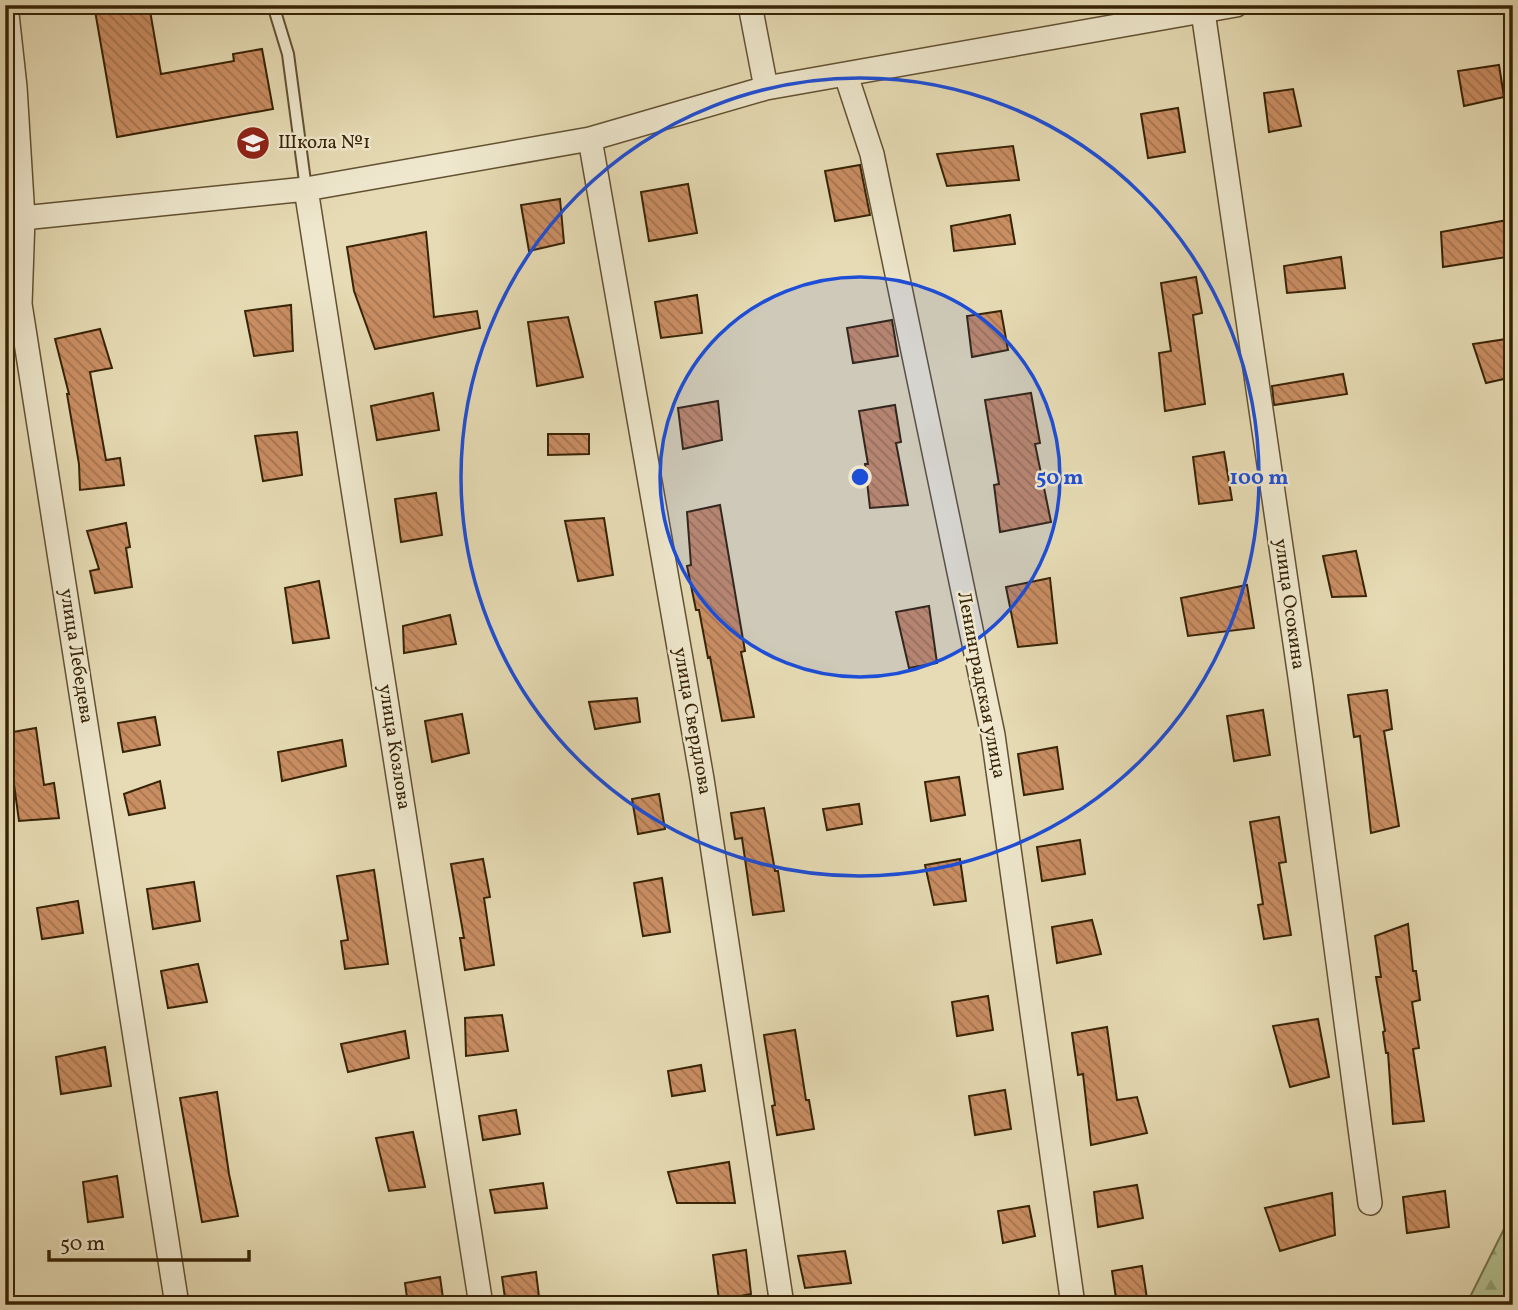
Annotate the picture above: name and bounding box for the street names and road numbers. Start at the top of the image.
street label: улица Осокина [1267,537,1311,671]
street label: улица Лебедева [52,587,100,725]
street label: Ленинградская улица [950,589,1012,781]
street label: улица Свердлова [666,645,718,797]
street label: улица Козлова [371,682,417,812]

